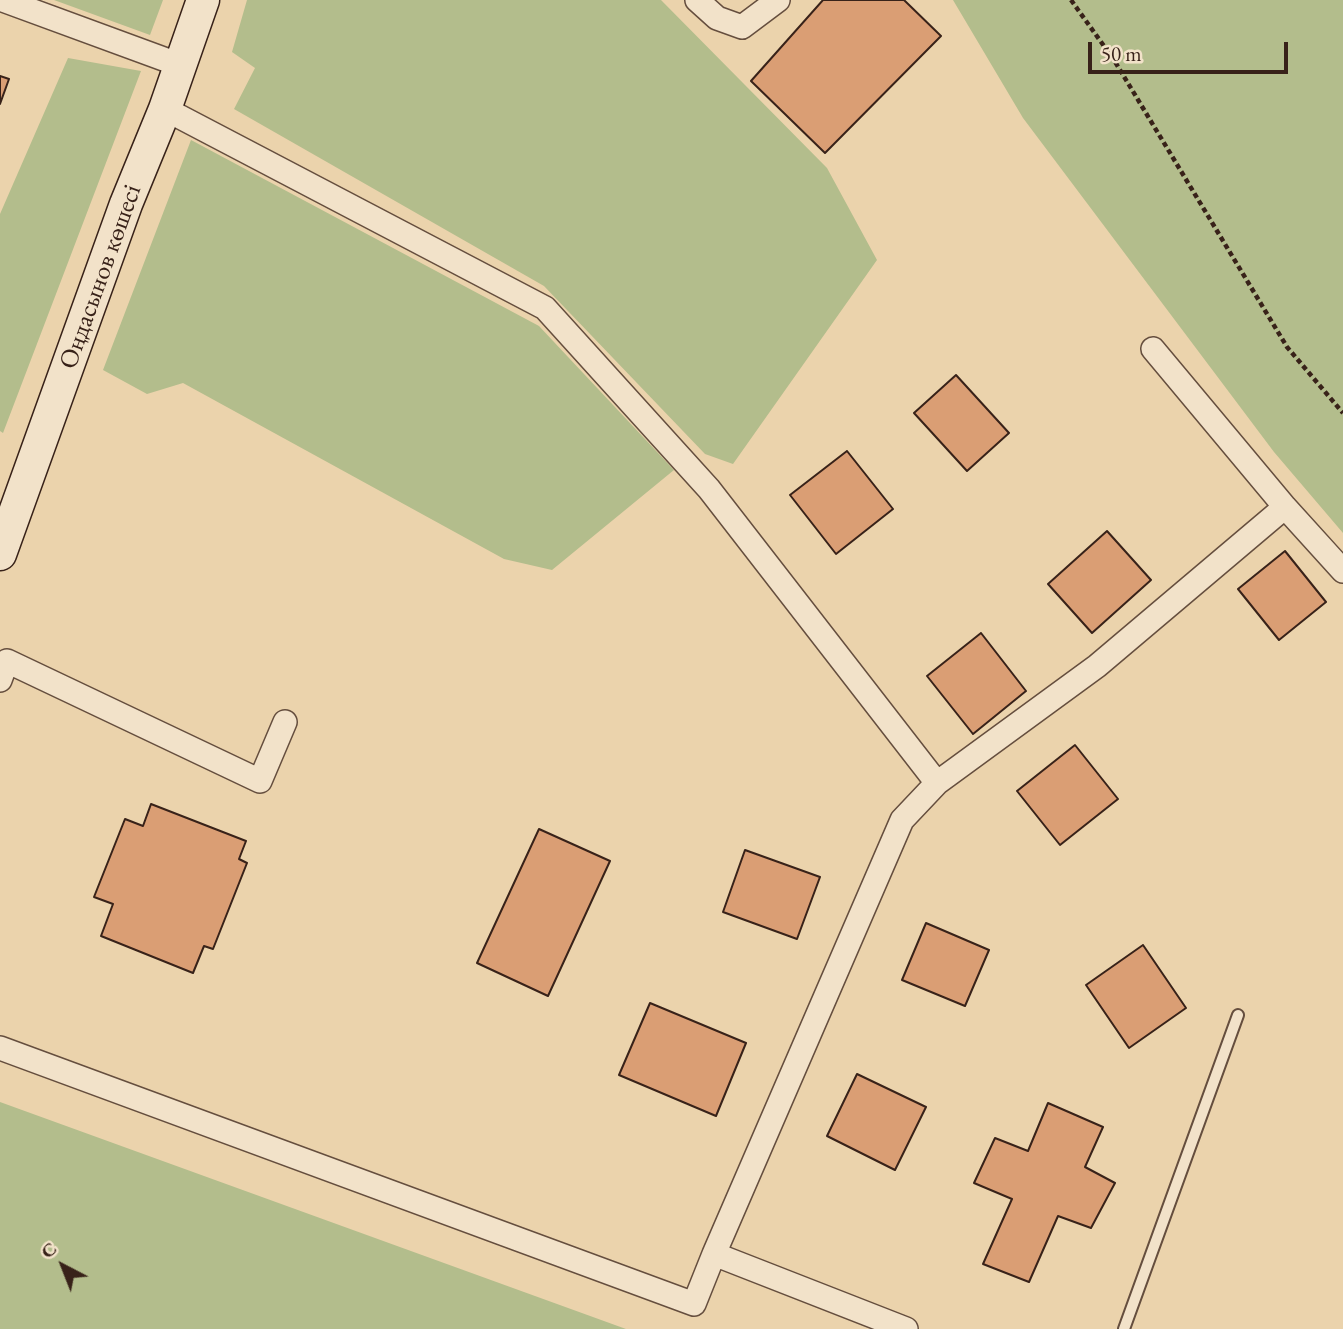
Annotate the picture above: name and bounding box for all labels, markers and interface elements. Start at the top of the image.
scale bar [1091,28,1290,72]
text: 50 m [1101,40,1142,67]
street label: Оңдасынов көшесі [53,181,149,373]
north arrow [28,1231,98,1301]
text: С [35,1236,62,1264]

